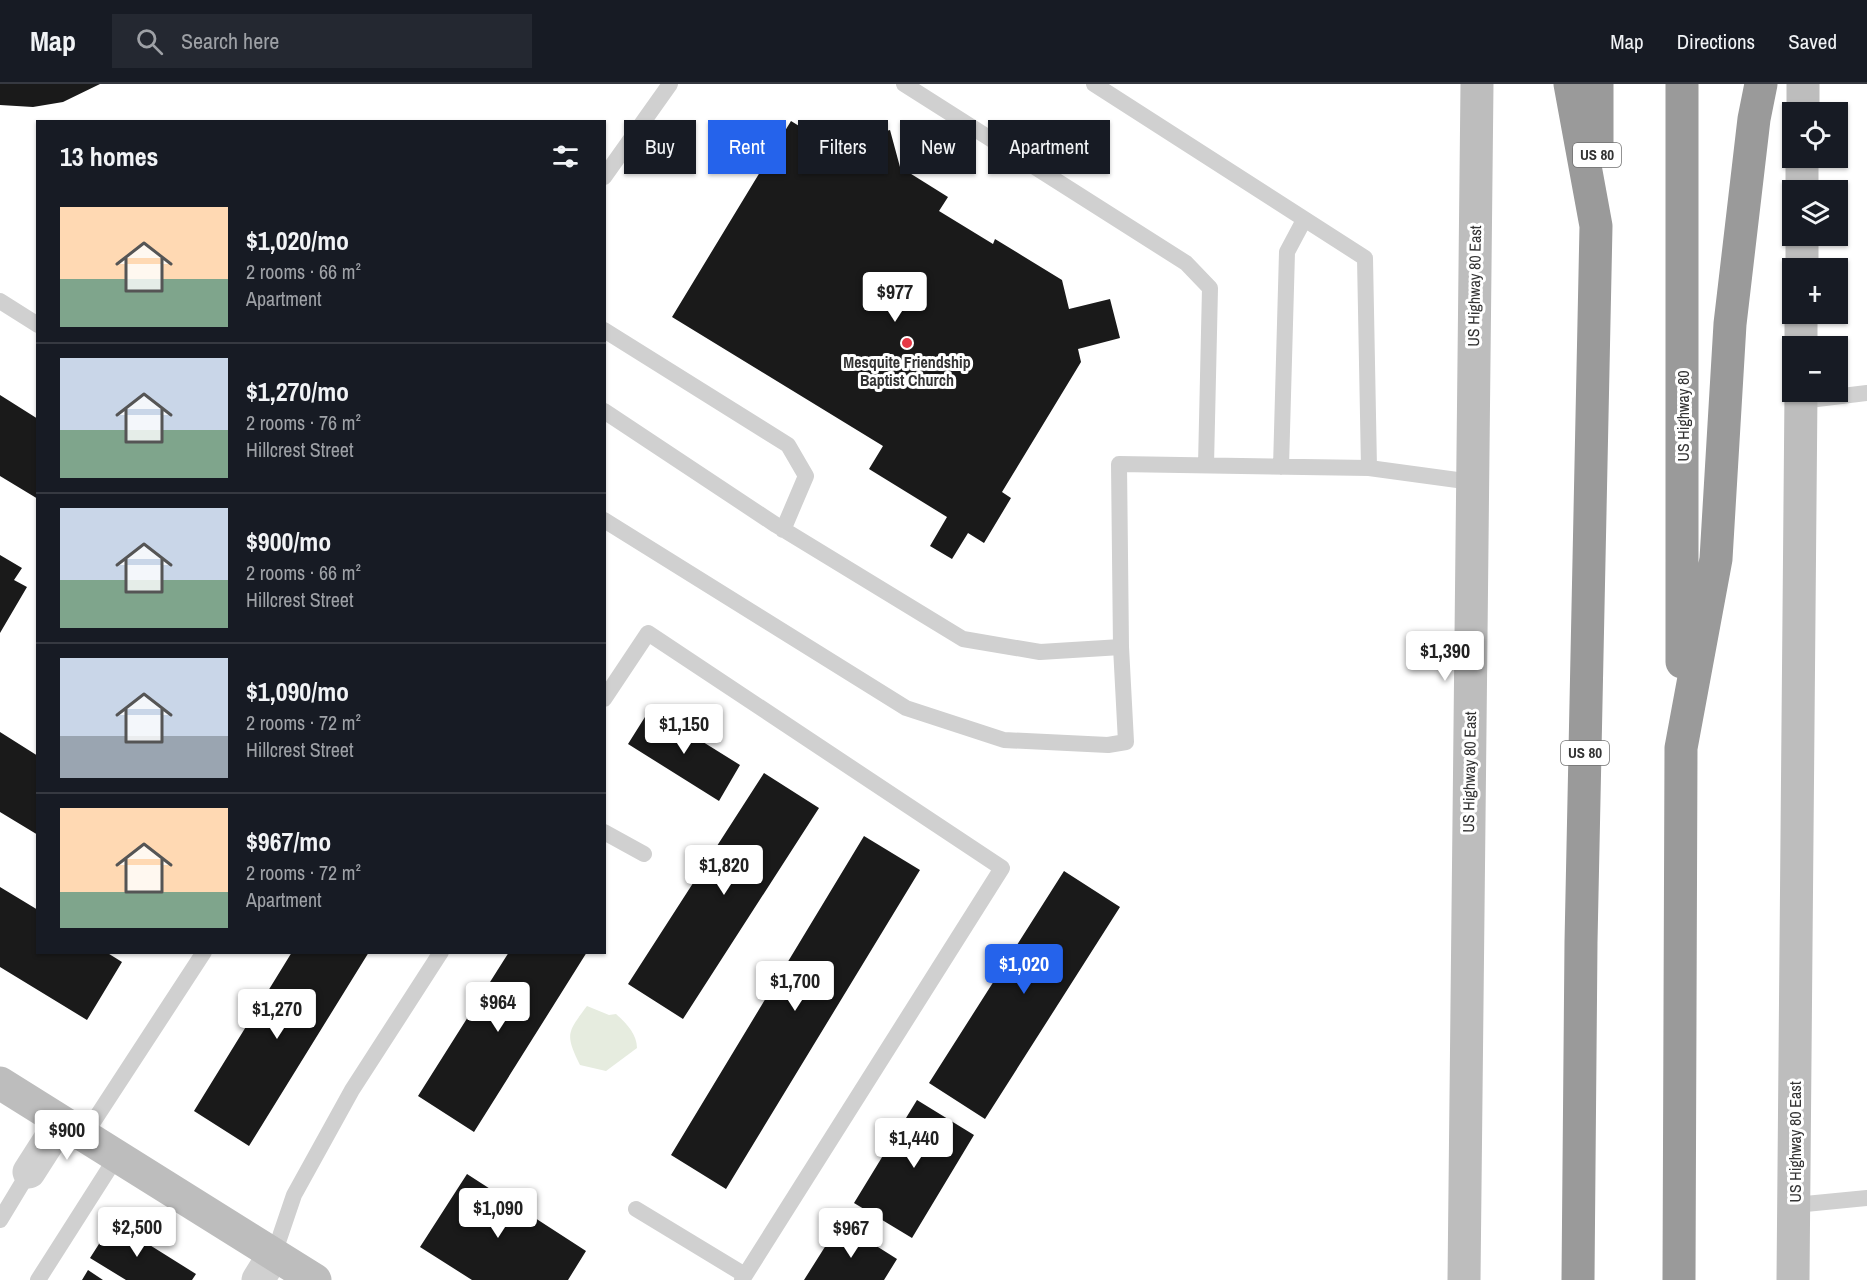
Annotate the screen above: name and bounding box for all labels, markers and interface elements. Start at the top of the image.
search box [112,14,532,68]
text: Map [30,22,76,60]
icon: search [133,25,166,58]
text: Search here [181,26,279,56]
text: Map [1610,27,1644,56]
text: Directions [1677,27,1755,56]
text: Saved [1788,27,1837,56]
map controls [1782,102,1848,402]
button: locate [1782,102,1848,168]
chip: Buy [624,120,696,174]
chip: Rent [708,120,786,174]
chip: Filters [798,120,888,174]
chip: New [900,120,976,174]
chip: Apartment [988,120,1110,174]
text: 13 homes [60,139,158,174]
icon: filters [549,140,582,173]
road number: US 80 [1573,143,1621,167]
button: layers [1782,180,1848,246]
text: $1,020/mo [246,223,349,258]
street label: US Highway 80 East [1462,225,1486,347]
icon: home [108,231,180,303]
text: 2 rooms · 66 m² [246,258,361,285]
button: + [1782,258,1848,324]
pin: $977 [859,272,931,323]
text: $977 [877,278,913,305]
text: Apartment [246,285,322,312]
marker: Mesquite Friendship Baptist Church [900,336,914,350]
button: − [1782,336,1848,402]
place label: Mesquite Friendship Baptist Church [843,351,971,391]
street label: US Highway 80 [1672,370,1694,462]
text: $1,270/mo [246,374,349,409]
icon: home [108,382,180,454]
text: 2 rooms · 76 m² [246,409,361,436]
text: Hillcrest Street [246,436,354,463]
text: $900/mo [246,524,331,559]
icon: home [108,532,180,604]
text: 2 rooms · 66 m² [246,559,361,586]
text: Hillcrest Street [246,586,354,613]
pin: $1,390 [1396,631,1494,682]
text: $1,390 [1420,637,1470,664]
text: $1,090/mo [246,674,349,709]
icon: home [108,682,180,754]
pin: $1,150 [635,704,733,755]
text: 2 rooms · 72 m² [246,709,361,736]
text: $1,150 [659,710,709,737]
street label: US Highway 80 East [1457,711,1481,833]
text: Hillcrest Street [246,736,354,763]
road number: US 80 [1561,741,1609,765]
text: $967/mo [246,824,331,859]
icon: home [108,832,180,904]
pin: $1,820 [675,845,773,896]
text: $1,820 [699,851,749,878]
text: 2 rooms · 72 m² [246,859,361,886]
text: Apartment [246,886,322,913]
pin: $1,020 [975,944,1073,995]
text: $1,020 [999,950,1049,977]
pin: $1,700 [746,961,844,1012]
text: $1,700 [770,967,820,994]
pin: $964 [462,982,534,1033]
text: $964 [480,988,516,1015]
pin: $1,270 [228,989,326,1040]
text: $1,270 [252,995,302,1022]
street label: US Highway 80 East [1784,1081,1806,1203]
pin: $900 [31,1110,103,1161]
text: $900 [49,1116,85,1143]
pin: $1,440 [865,1118,963,1169]
text: $1,440 [889,1124,939,1151]
pin: $1,090 [449,1188,547,1239]
text: $1,090 [473,1194,523,1221]
pin: $2,500 [88,1207,186,1258]
pin: $967 [815,1208,887,1259]
text: $2,500 [112,1213,162,1240]
text: $967 [833,1214,869,1241]

